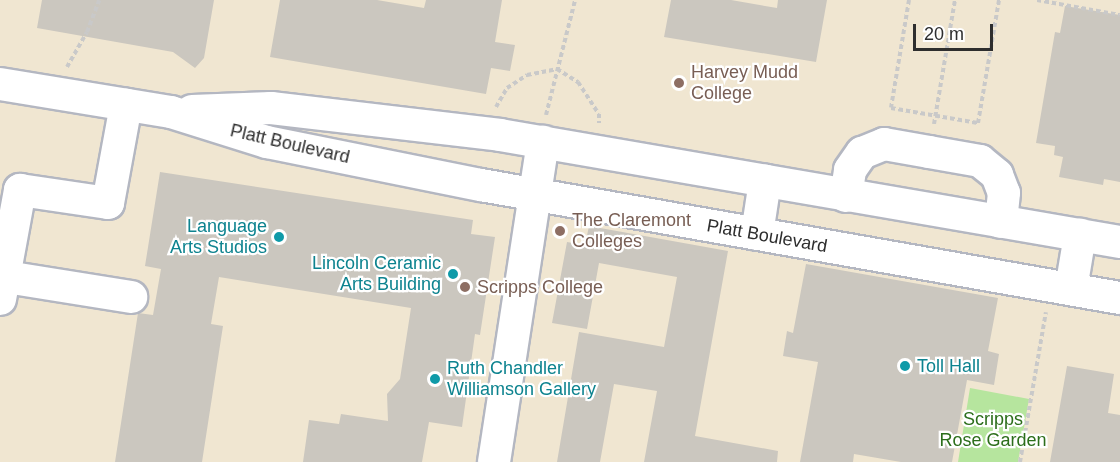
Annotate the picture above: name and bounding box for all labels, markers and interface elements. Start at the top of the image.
scale bar [916,12,996,50]
text: 20 m [924,24,964,44]
place label: Harvey Mudd College [691,62,798,104]
marker: Harvey Mudd College [672,76,686,90]
street label: Platt Boulevard [228,120,352,168]
place label: The Claremont Colleges [572,210,691,252]
street label: Platt Boulevard [705,215,829,257]
place label: Language Arts Studios [170,216,267,258]
marker: The Claremont Colleges [553,224,567,238]
marker: Language Arts Studios [272,230,286,244]
place label: Lincoln Ceramic Arts Building [312,253,441,296]
marker: Lincoln Ceramic Arts Building [446,267,460,281]
place label: Scripps College [477,276,603,298]
marker: Scripps College [458,280,472,294]
place label: Toll Hall [917,355,980,377]
place label: Ruth Chandler Williamson Gallery [447,358,596,400]
marker: Toll Hall [898,359,912,373]
marker: Ruth Chandler Williamson Gallery [428,372,442,386]
park label: Scripps Rose Garden [939,409,1047,452]

